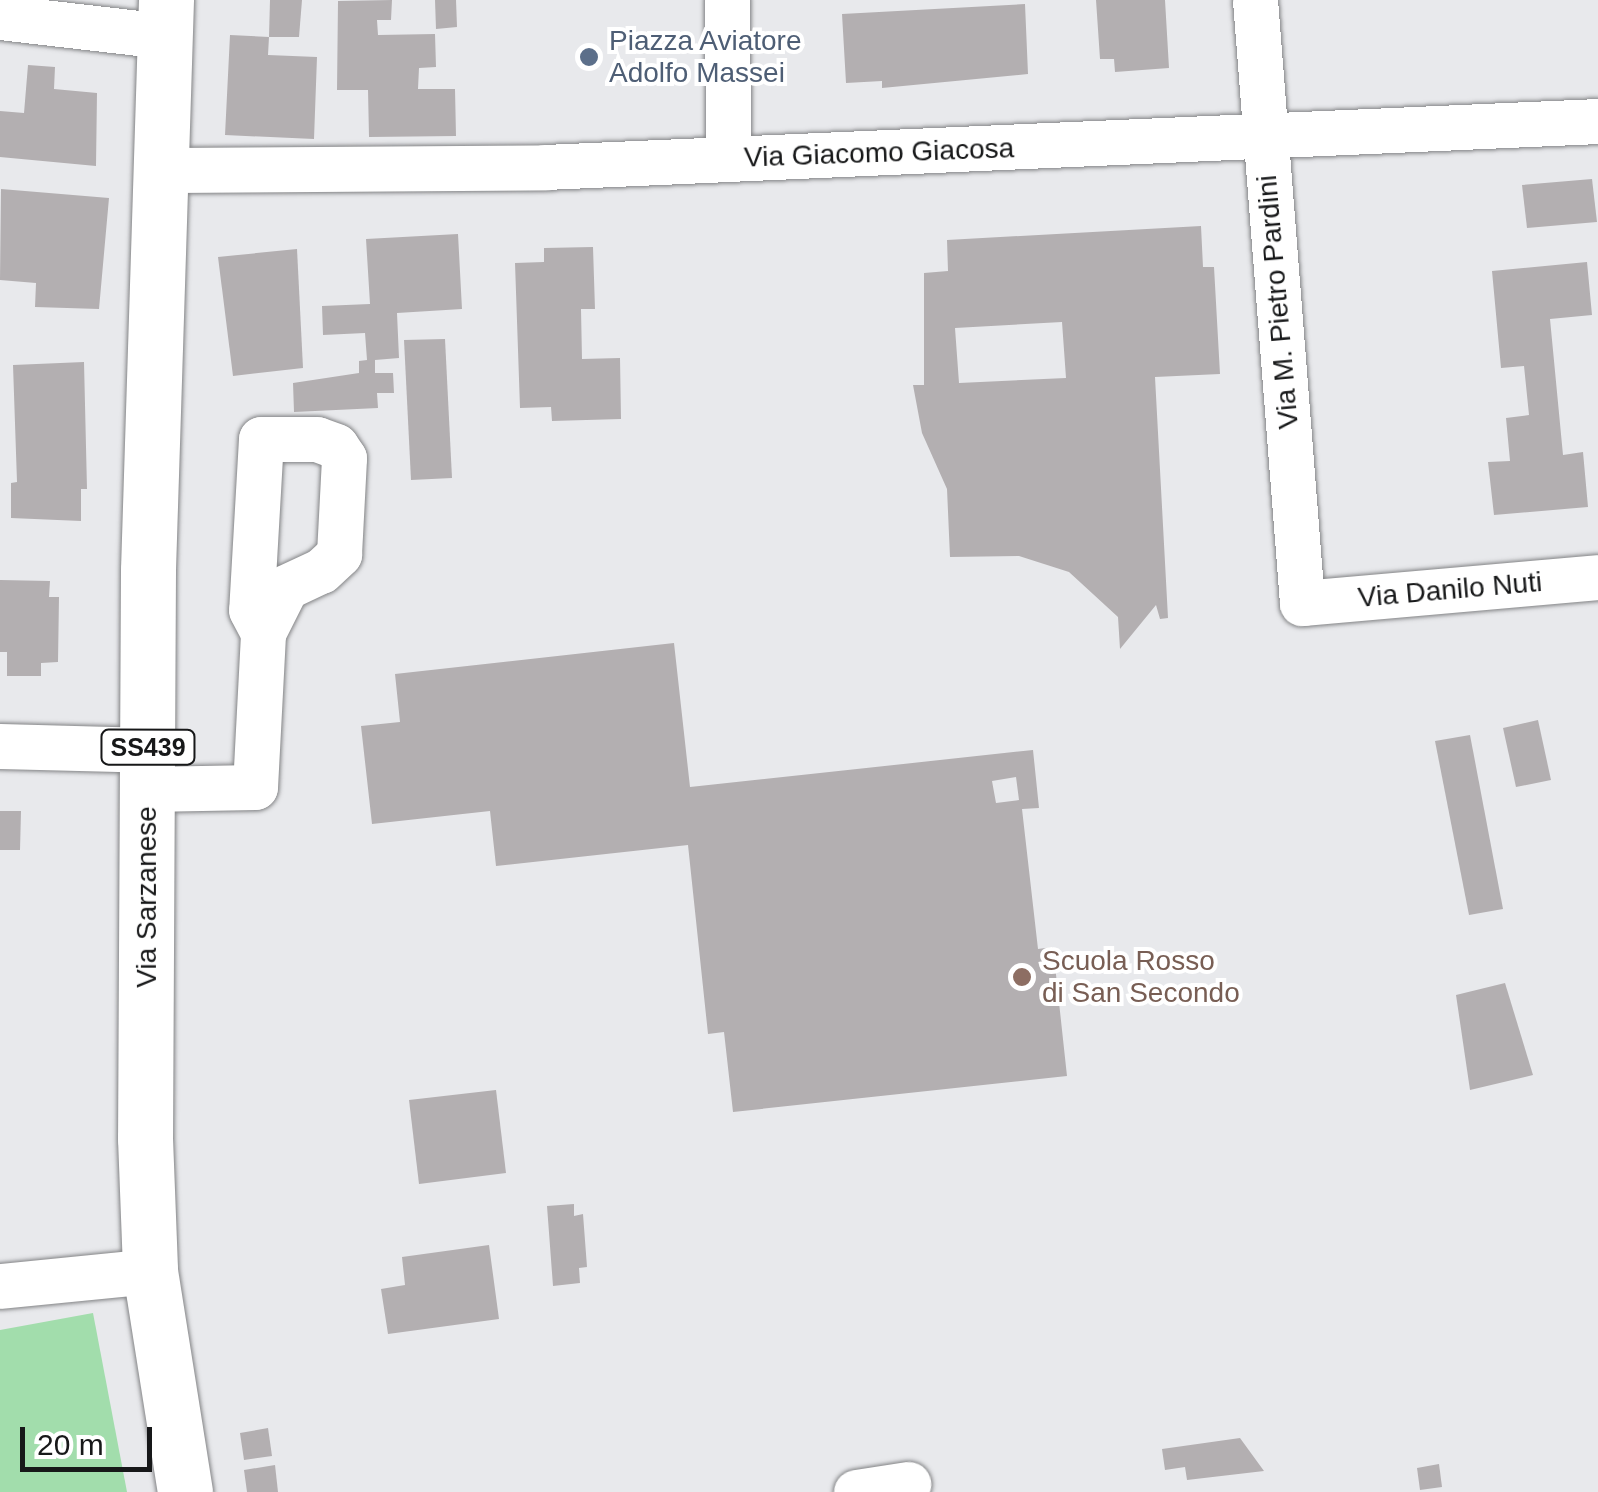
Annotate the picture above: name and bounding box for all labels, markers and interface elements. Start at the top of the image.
place label: Piazza Aviatore Adolfo Massei [609,24,803,90]
marker: Piazza Aviatore Adolfo Massei [578,46,600,68]
street label: Via Giacomo Giacosa [743,131,1015,175]
street label: Via M. Pietro Pardini [1250,174,1306,430]
street label: Via Danilo Nuti [1357,565,1543,615]
road number: SS439 [98,727,198,767]
street label: Via Sarzanese [130,806,164,988]
place label: Scuola Rosso di San Secondo [1042,944,1240,1010]
marker: Scuola Rosso di San Secondo [1011,966,1033,988]
scale bar [25,1407,158,1469]
text: 20 m [37,1428,104,1461]

